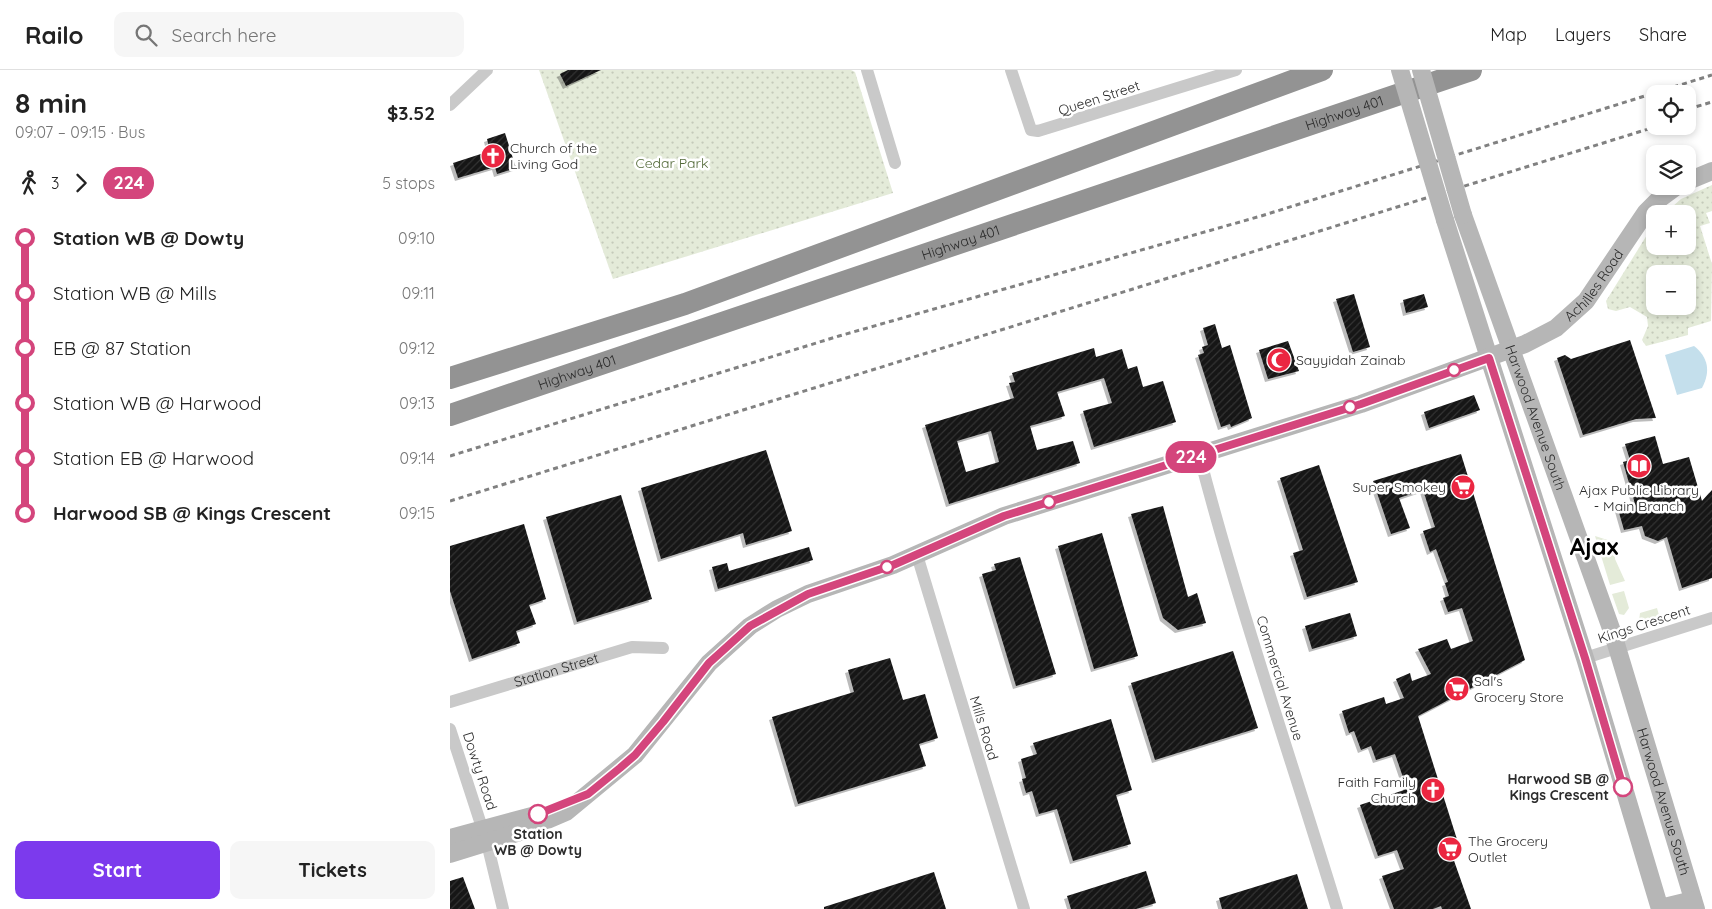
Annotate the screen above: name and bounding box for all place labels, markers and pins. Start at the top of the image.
place label: Church of the Living God [510,139,597,173]
church icon: Church of the Living God [480,143,506,169]
mosque icon: Sayyidah Zainab [1266,347,1292,373]
place label: Sayyidah Zainab [1296,351,1406,369]
unlabelled marker [1447,363,1461,377]
unlabelled marker [1343,400,1357,414]
library icon: Ajax Public Library - Main Branch [1626,453,1652,479]
supermarket icon: Super Smokey [1450,474,1476,500]
place label: Super Smokey [1352,478,1446,496]
place label: Ajax Public Library - Main Branch [1579,481,1699,515]
unlabelled marker [1042,495,1056,509]
unlabelled marker [880,560,894,574]
place label: Sal's Grocery Store [1474,672,1564,706]
supermarket icon: Sal's Grocery Store [1444,676,1470,702]
place label: Harwood SB @ Kings Crescent [1507,770,1609,804]
place label: Faith Family Church [1338,773,1416,807]
church icon: Faith Family Church [1420,777,1446,803]
marker: Harwood SB @ Kings Crescent [1613,777,1633,797]
marker: Station WB @ Dowty [528,804,548,824]
place label: Station WB @ Dowty [494,825,582,859]
place label: The Grocery Outlet [1468,832,1548,866]
supermarket icon: The Grocery Outlet [1437,836,1463,862]

